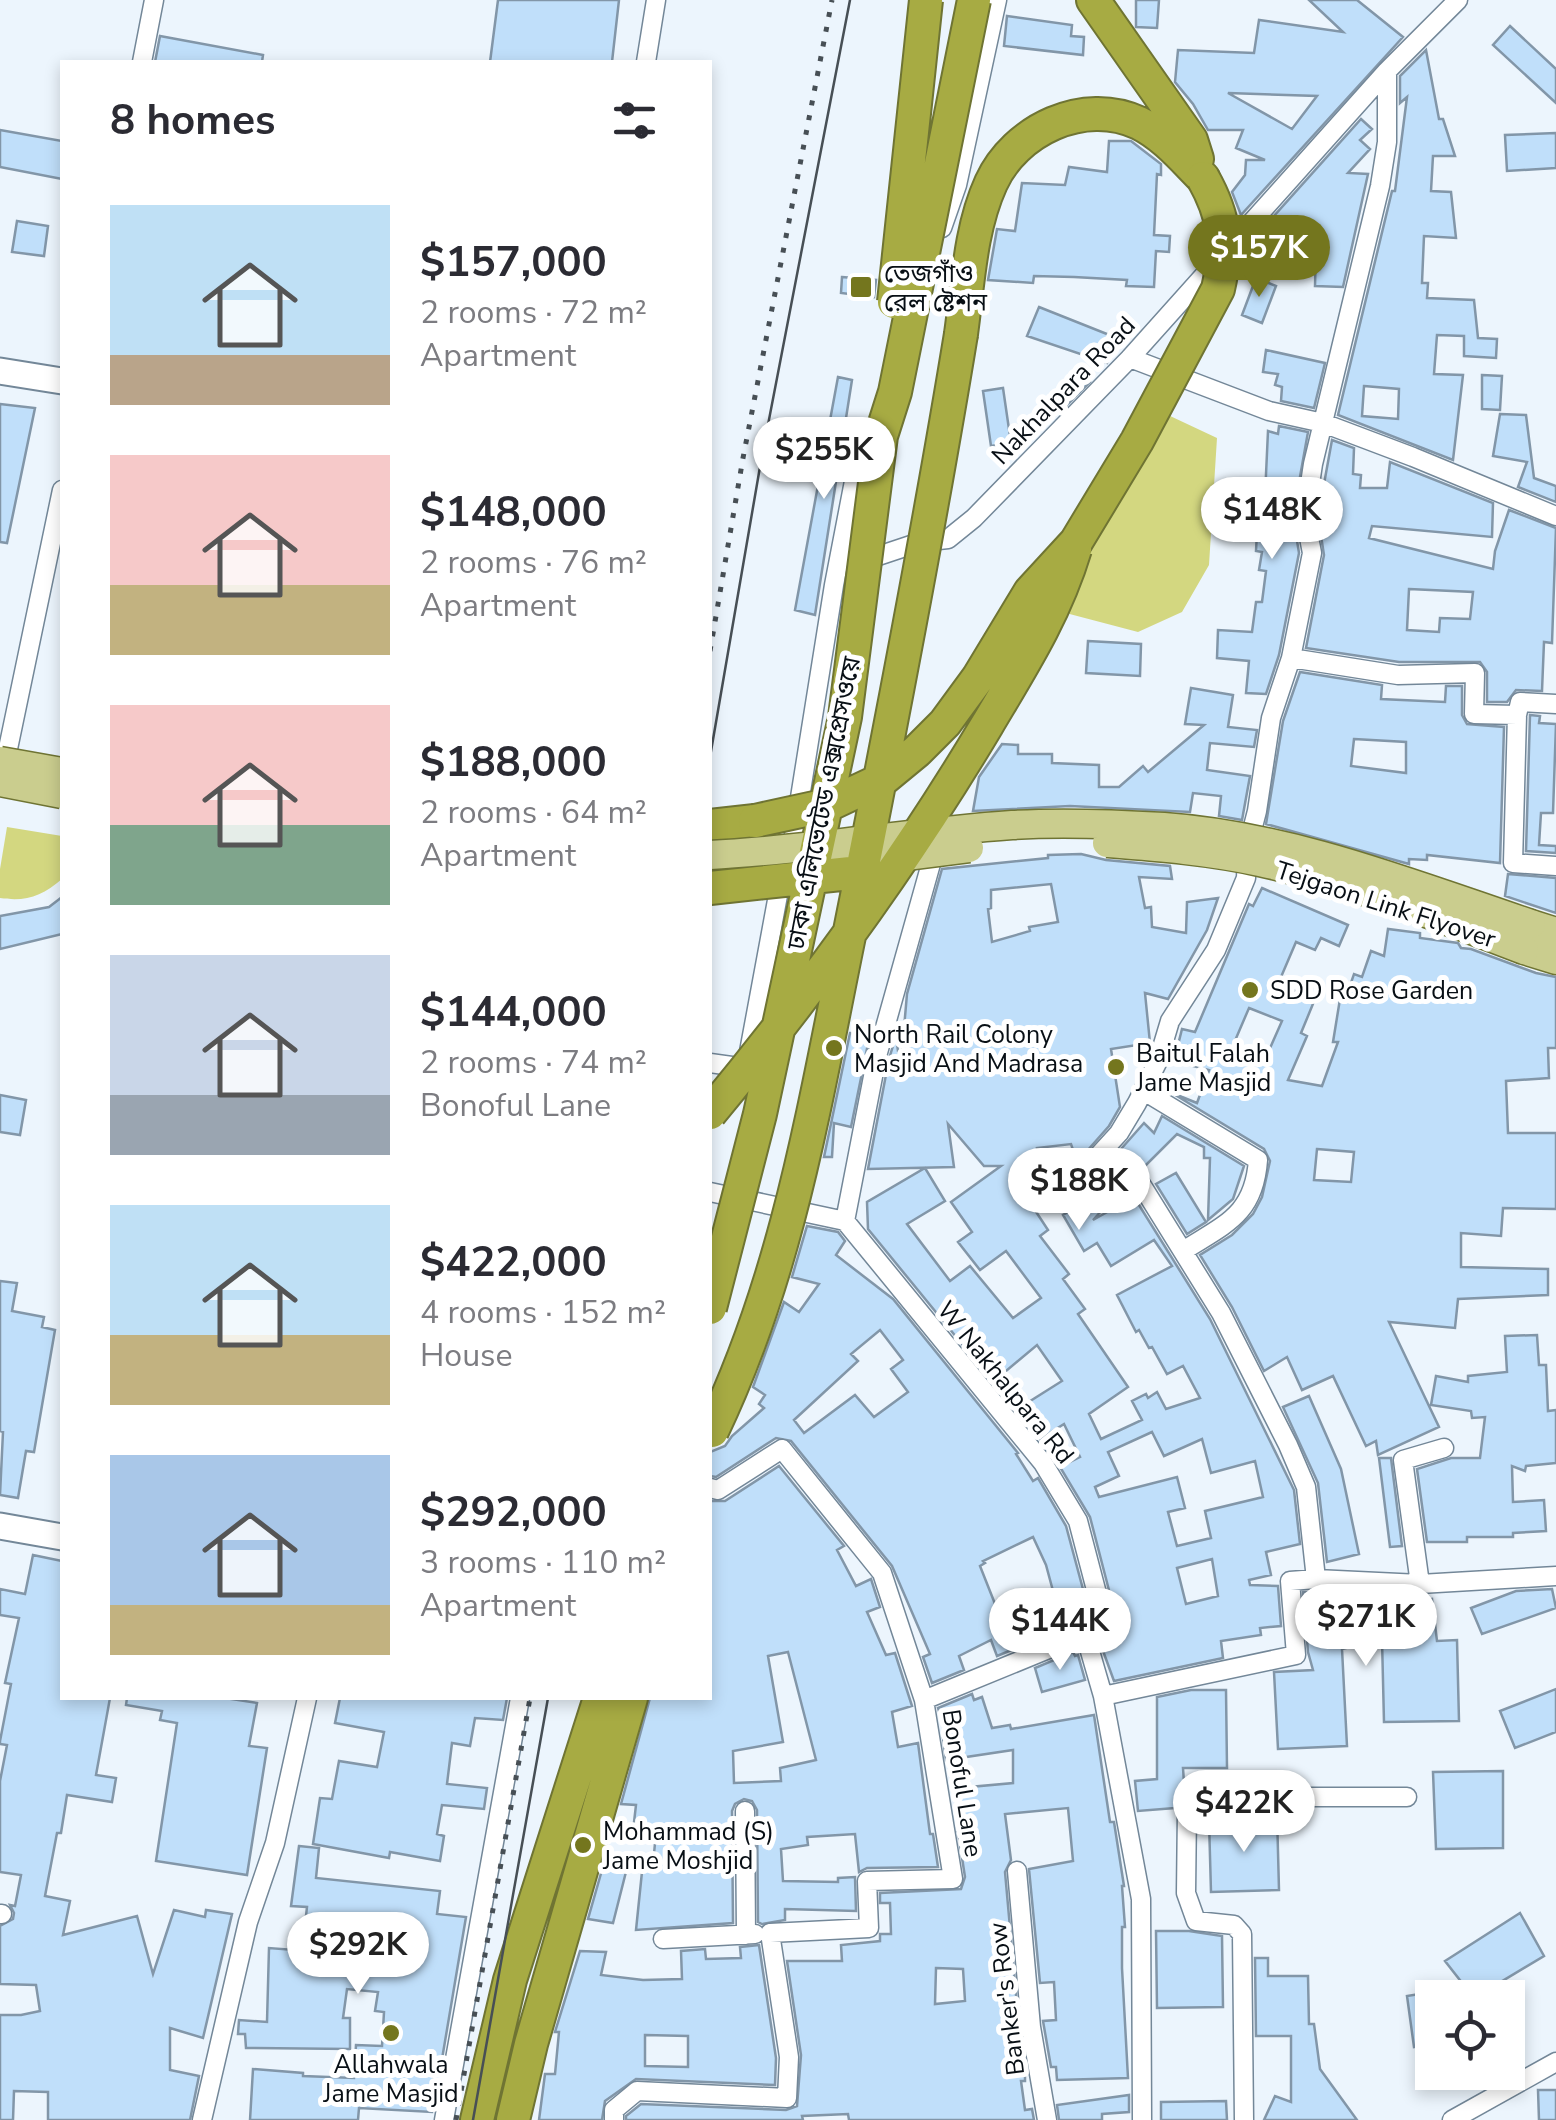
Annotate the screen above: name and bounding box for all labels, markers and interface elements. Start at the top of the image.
text: 8 homes [110,92,275,149]
icon: filters [607,93,662,148]
pin: $157K [1189,215,1329,300]
text: $157K [1210,226,1308,269]
text: $157,000 [420,234,607,291]
icon: home [190,245,310,365]
place label: তেজগাঁও রেল ষ্টেশন [884,257,988,320]
marker: তেজগাঁও রেল ষ্টেশন [848,274,874,300]
text: 2 rooms · 72 m² [420,291,647,334]
street label: Nakhalpara Road [984,309,1143,472]
text: Apartment [420,334,576,377]
pin: $255K [754,417,894,502]
text: $255K [775,428,873,471]
pin: $148K [1202,477,1342,562]
text: $148,000 [420,484,607,541]
text: $148K [1223,488,1321,531]
icon: home [190,495,310,615]
text: 2 rooms · 76 m² [420,541,647,584]
text: Apartment [420,584,576,627]
street label: ঢাকা এলিভেটেড এক্সপ্রেসওয়ে [779,654,869,954]
text: $188,000 [420,734,607,791]
icon: home [190,745,310,865]
text: 2 rooms · 64 m² [420,791,647,834]
text: Apartment [420,834,576,877]
street label: Tejgaon Link Flyover [1271,853,1500,957]
place label: SDD Rose Garden [1270,974,1473,1008]
marker: SDD Rose Garden [1239,979,1261,1001]
text: $144,000 [420,984,607,1041]
icon: home [190,995,310,1115]
place label: North Rail Colony Masjid And Madrasa [854,1018,1083,1081]
marker: North Rail Colony Masjid And Madrasa [823,1037,845,1059]
place label: Baitul Falah Jame Masjid [1135,1037,1271,1100]
text: 2 rooms · 74 m² [420,1041,647,1084]
marker: Baitul Falah Jame Masjid [1105,1056,1127,1078]
text: Bonoful Lane [420,1084,611,1127]
pin: $188K [1009,1148,1149,1233]
text: $188K [1030,1159,1128,1202]
text: $422,000 [420,1234,607,1291]
icon: home [190,1245,310,1365]
text: 4 rooms · 152 m² [420,1291,666,1334]
street label: W Nakhalpara Rd [929,1294,1081,1471]
text: House [420,1334,513,1377]
text: $292,000 [420,1484,607,1541]
icon: home [190,1495,310,1615]
text: 3 rooms · 110 m² [420,1541,666,1584]
text: Apartment [420,1584,576,1627]
pin: $271K [1296,1584,1436,1669]
pin: $144K [990,1588,1130,1673]
text: $271K [1317,1595,1415,1638]
text: $144K [1011,1599,1109,1642]
street label: Bonoful Lane [934,1707,990,1860]
pin: $422K [1174,1770,1314,1855]
text: $422K [1195,1781,1293,1824]
place label: Mohammad (S) Jame Moshjid [602,1815,774,1878]
marker: Mohammad (S) Jame Moshjid [572,1834,594,1856]
pin: $292K [288,1912,428,1997]
street label: Banker's Row [981,1920,1033,2077]
text: $292K [309,1923,407,1966]
map controls [1415,1980,1525,2090]
button: locate [1415,1980,1525,2090]
marker: Allahwala Jame Masjid [380,2022,402,2044]
place label: Allahwala Jame Masjid [322,2048,459,2111]

